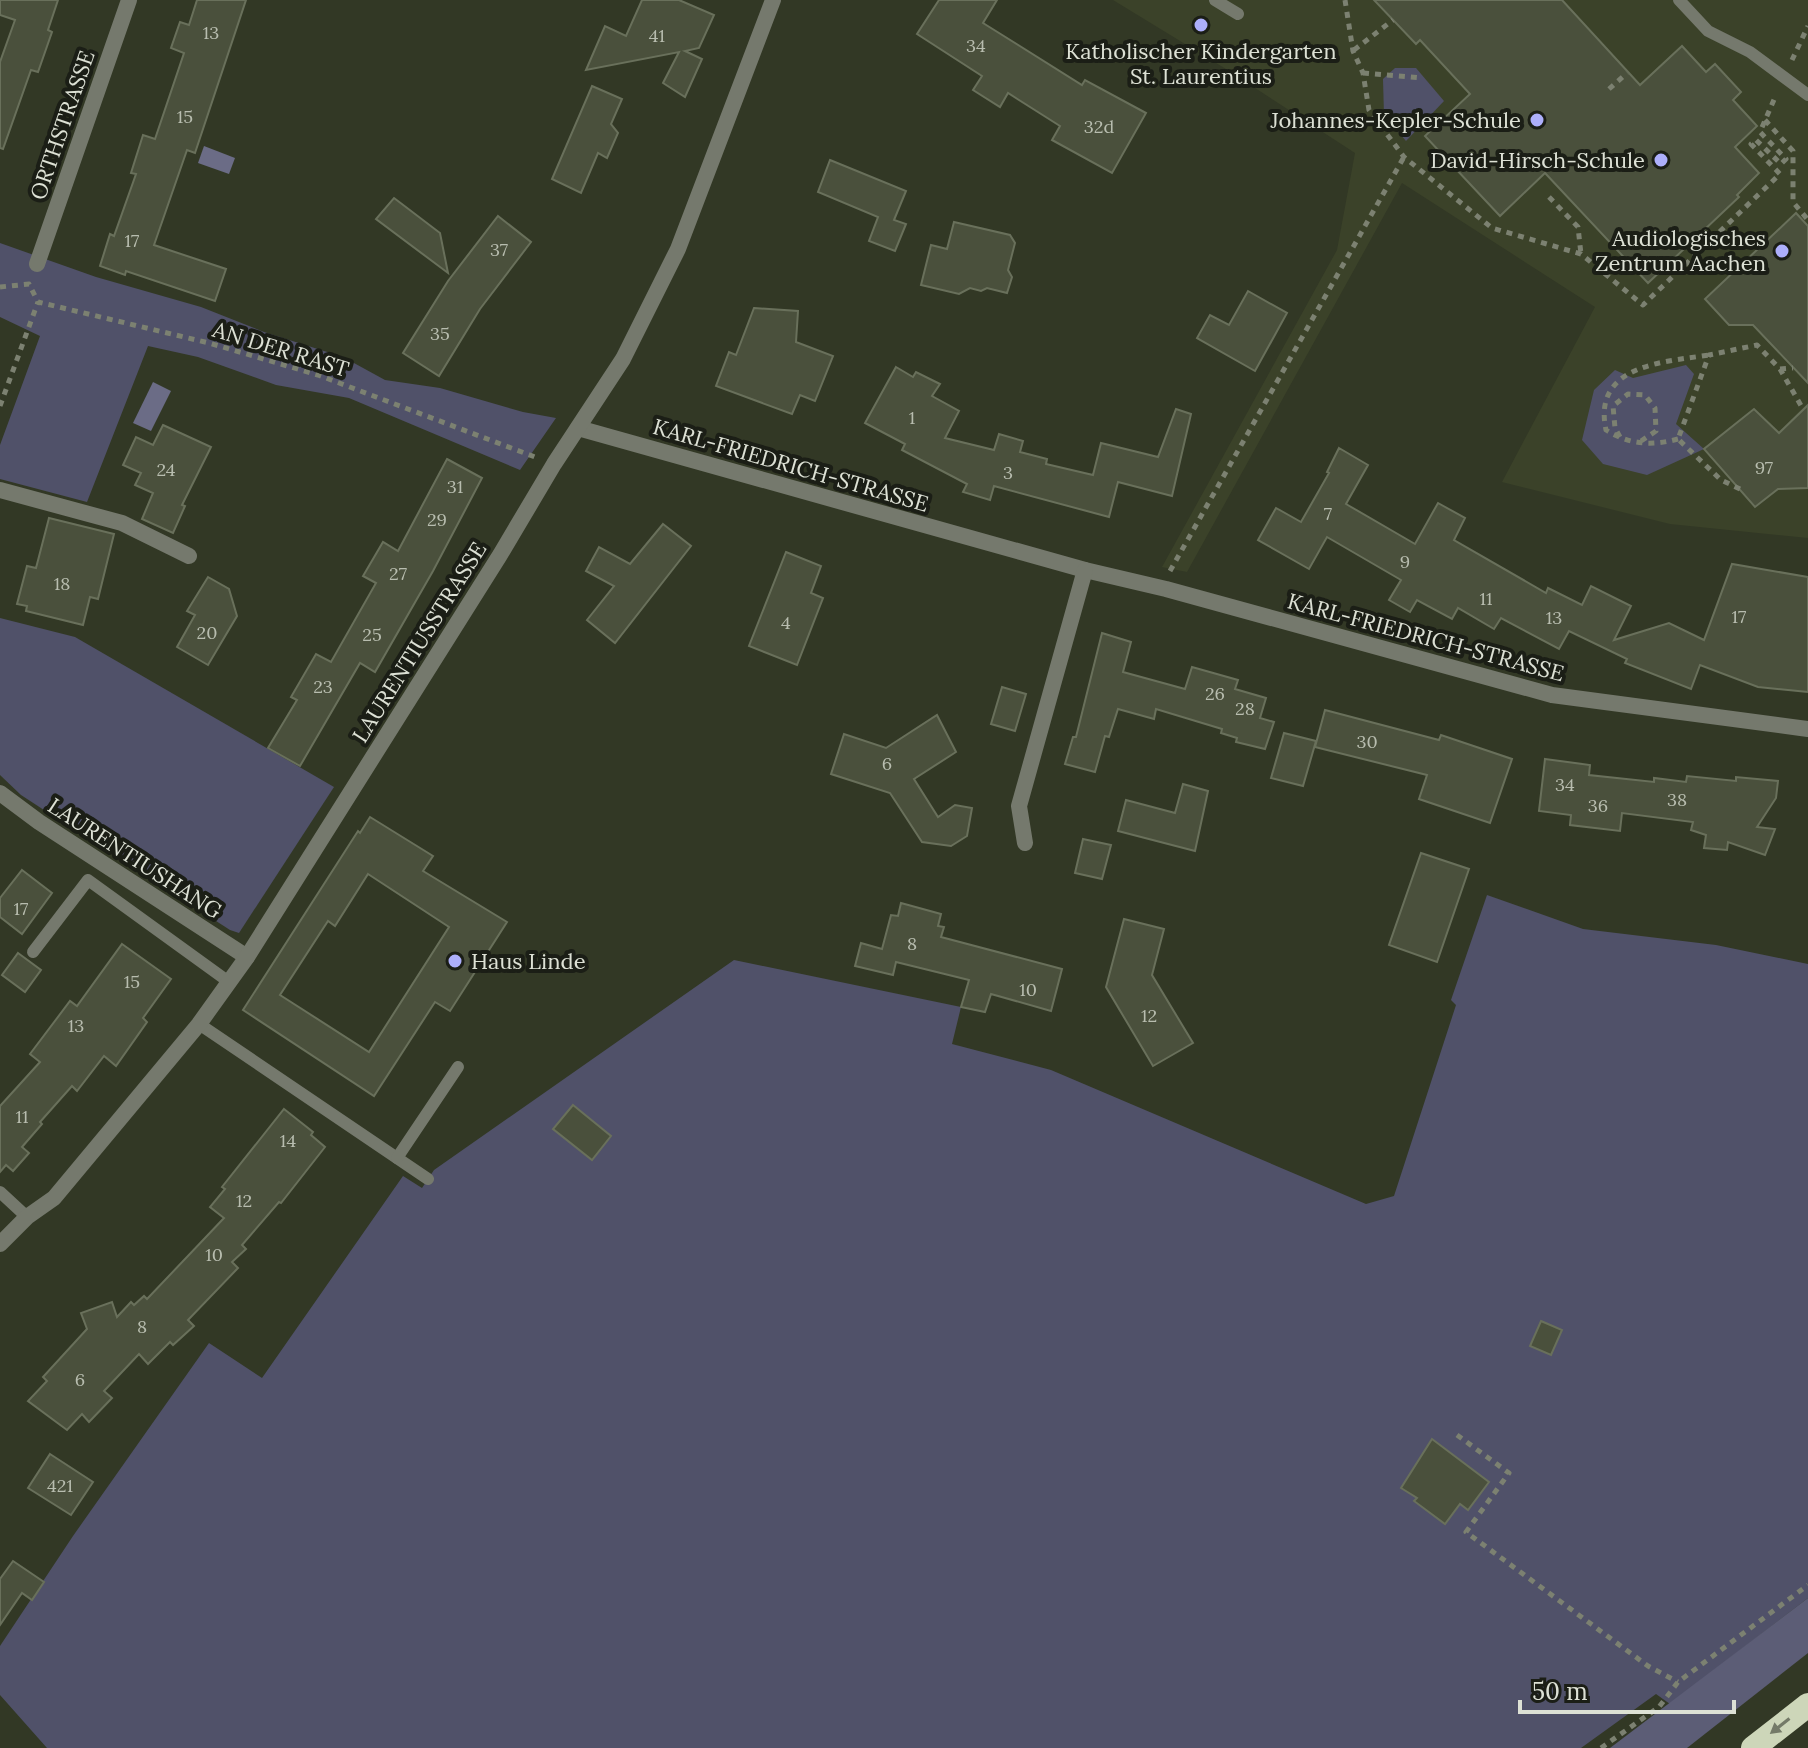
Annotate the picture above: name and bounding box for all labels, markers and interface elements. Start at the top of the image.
marker: Katholischer Kindergarten St. Laurentius [1192,16,1210,34]
house number: 13 [203,21,219,44]
house number: 41 [649,24,665,47]
house number: 34 [966,34,986,57]
place label: Katholischer Kindergarten St. Laurentius [1065,37,1337,90]
street label: ORTHSTRASSE [23,47,101,203]
house number: 15 [177,105,193,128]
place label: Johannes-Kepler-Schule [1269,106,1521,134]
marker: Johannes-Kepler-Schule [1528,111,1546,129]
house number: 32d [1084,115,1114,138]
place label: David-Hirsch-Schule [1430,146,1645,174]
marker: David-Hirsch-Schule [1652,151,1670,169]
place label: Audiologisches Zentrum Aachen [1595,224,1766,277]
house number: 17 [125,229,139,252]
house number: 37 [490,238,508,261]
marker: Audiologisches Zentrum Aachen [1773,242,1791,260]
street label: AN DER RAST [209,315,353,383]
house number: 35 [430,322,450,345]
house number: 1 [909,406,915,429]
street label: KARL-FRIEDRICH-STRASSE [650,412,932,518]
house number: 97 [1755,456,1773,479]
house number: 24 [156,458,176,481]
house number: 3 [1003,461,1013,484]
house number: 31 [447,475,463,498]
house number: 7 [1324,502,1332,525]
house number: 29 [427,508,447,531]
street label: LAURENTIUSSTRASSE [346,536,492,748]
house number: 9 [1400,550,1410,573]
house number: 27 [389,562,407,585]
house number: 18 [54,572,70,595]
street label: KARL-FRIEDRICH-STRASSE [1285,587,1567,687]
house number: 11 [1479,587,1493,610]
house number: 17 [1732,605,1746,628]
house number: 13 [1546,606,1562,629]
house number: 4 [781,611,791,634]
house number: 20 [197,621,217,644]
house number: 25 [362,623,382,646]
house number: 23 [313,675,333,698]
house number: 26 [1205,682,1225,705]
house number: 28 [1235,697,1255,720]
house number: 30 [1356,730,1378,753]
house number: 6 [882,752,892,775]
house number: 34 [1555,773,1575,796]
house number: 38 [1667,788,1687,811]
street label: LAURENTIUSHANG [43,791,228,925]
house number: 36 [1588,794,1608,817]
house number: 17 [14,897,28,920]
house number: 8 [907,932,917,955]
place label: Haus Linde [471,947,586,975]
marker: Haus Linde [446,952,464,970]
house number: 15 [124,970,140,993]
house number: 10 [1019,978,1037,1001]
house number: 12 [1141,1004,1157,1027]
house number: 13 [68,1014,84,1037]
house number: 11 [15,1105,29,1128]
house number: 14 [280,1129,296,1152]
house number: 12 [236,1189,252,1212]
house number: 10 [205,1243,223,1266]
house number: 8 [137,1315,147,1338]
house number: 6 [75,1368,85,1391]
house number: 421 [47,1474,73,1497]
scale bar [1520,1664,1734,1714]
text: 50 m [1532,1676,1588,1707]
one-way arrow [1770,1718,1790,1734]

